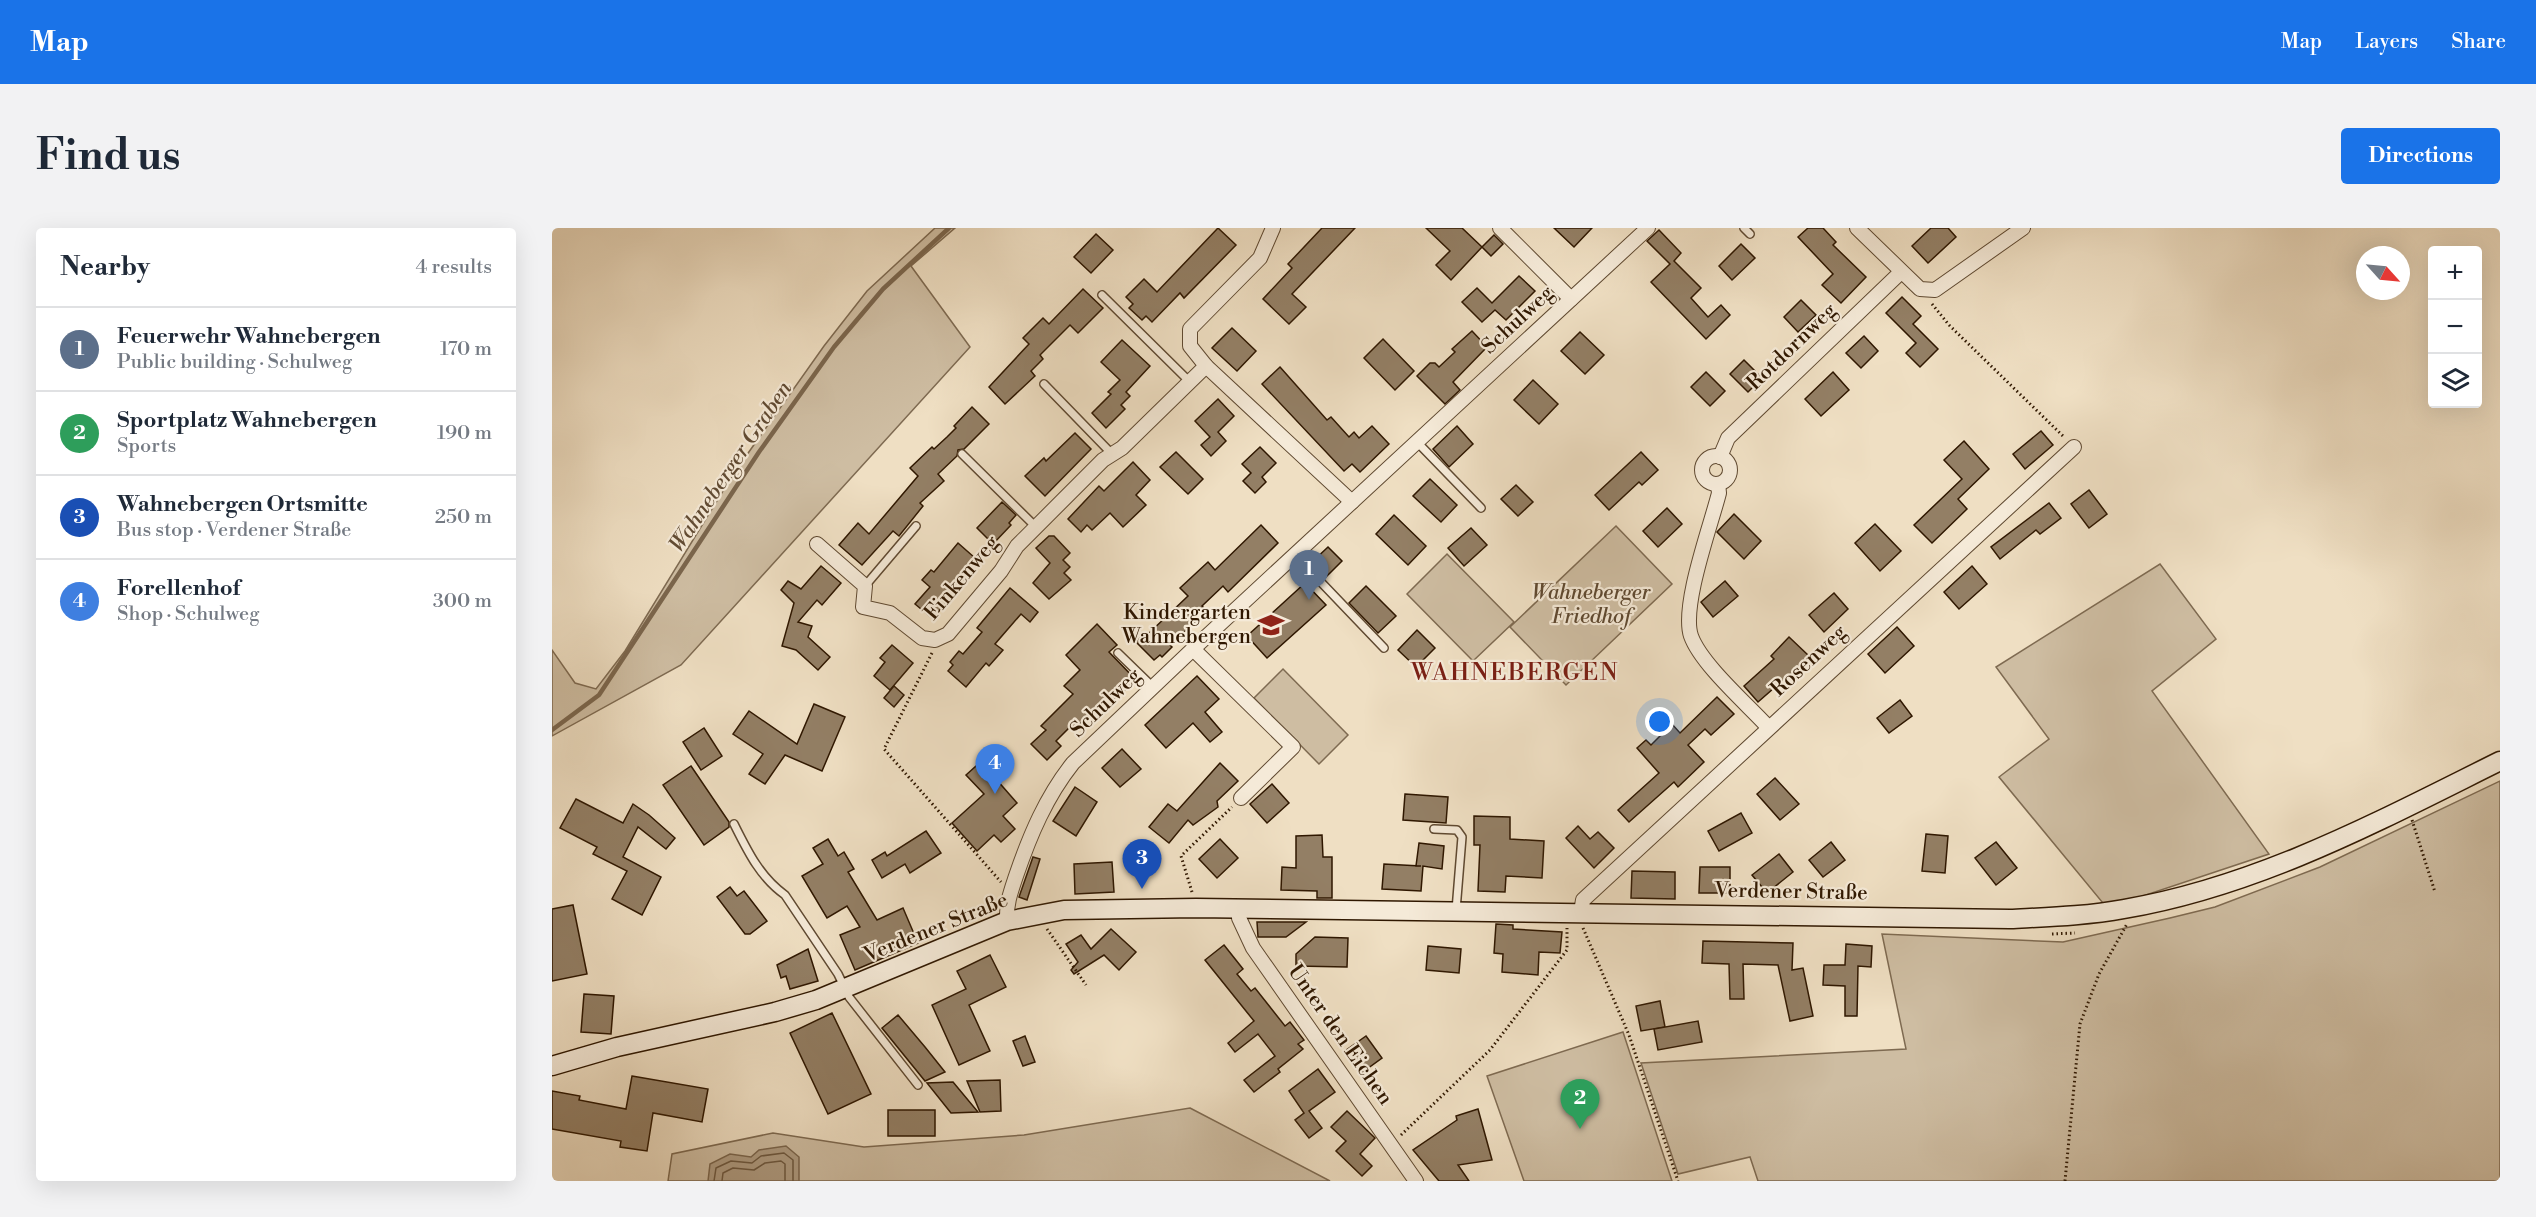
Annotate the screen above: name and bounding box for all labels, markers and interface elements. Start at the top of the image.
text: Map [30,25,89,60]
text: Map [2281,29,2322,55]
text: Layers [2355,29,2418,55]
text: Share [2451,29,2506,55]
button: Directions [2341,128,2500,184]
text: Find us [36,130,180,183]
north arrow [2356,246,2410,300]
map controls [2428,246,2482,408]
button: + [2428,246,2482,300]
text: Nearby [60,251,150,283]
text: 4 results [415,255,492,280]
street label: Schulweg [1477,280,1559,360]
street label: Rotdornweg [1742,298,1842,396]
button: − [2428,300,2482,354]
text: Feuerwehr Wahnebergen [117,323,381,350]
text: 1 [75,337,84,362]
text: 170 m [440,337,492,362]
text: Public building · Schulweg [117,350,352,375]
button: layers [2428,354,2482,408]
water label: Wahneberger Graben [664,376,799,558]
text: Sportplatz Wahnebergen [117,407,377,434]
text: 2 [73,421,86,446]
text: 190 m [437,421,492,446]
text: Sports [117,434,176,459]
text: Wahnebergen Ortsmitte [117,491,368,518]
text: 3 [73,505,86,530]
text: 250 m [435,505,492,530]
text: Bus stop · Verdener Straße [117,518,351,543]
street label: Finkenweg [919,530,1005,626]
pin: 1 [1290,550,1329,600]
text: Forellenhof [117,575,240,602]
park label: Wahneberger Friedhof [1531,580,1652,630]
text: 4 [73,589,86,614]
text: 300 m [433,589,492,614]
place label: Kindergarten Wahnebergen [1121,600,1251,650]
text: Shop · Schulweg [117,602,260,627]
school or university icon: Kindergarten Wahnebergen [1256,610,1286,640]
street label: Rosenweg [1766,619,1852,703]
district label: WAHNEBERGEN [1410,658,1619,688]
street label: Schulweg [1065,663,1147,743]
your location [1645,707,1674,736]
pin: 4 [976,744,1014,794]
pin: 3 [1122,840,1162,889]
street label: Verdener Straße [1713,878,1868,906]
street label: Verdener Straße [859,887,1012,969]
street label: Unter den Eichen [1282,960,1398,1111]
pin: 2 [1560,1080,1600,1129]

